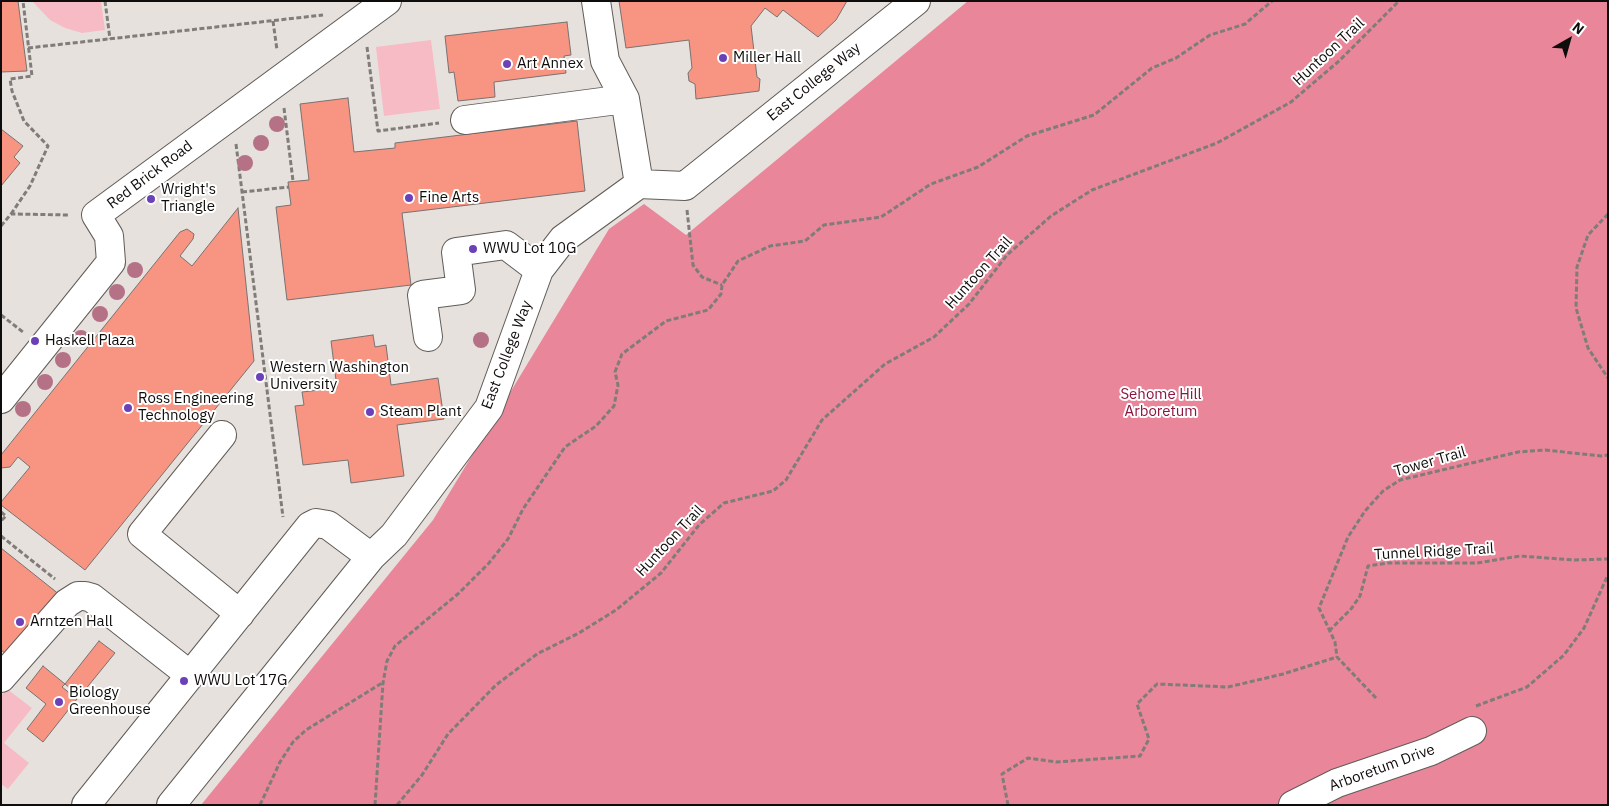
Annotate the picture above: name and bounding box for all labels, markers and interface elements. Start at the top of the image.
street label: Huntoon Trail [1290,14,1368,90]
north arrow [1544,15,1594,65]
text: N [1569,18,1588,38]
street label: East College Way [764,39,864,125]
place label: Miller Hall [733,49,801,67]
marker: Miller Hall [717,52,729,64]
place label: Art Annex [517,55,583,73]
marker: Art Annex [501,58,513,70]
street label: Red Brick Road [104,137,196,213]
place label: Wright's Triangle [161,181,216,216]
place label: Fine Arts [419,189,479,207]
marker: Fine Arts [403,192,415,204]
marker: Wright's Triangle [145,193,157,205]
street label: Huntoon Trail [942,233,1016,313]
place label: WWU Lot 10G [483,240,577,258]
marker: WWU Lot 10G [467,243,479,255]
street label: East College Way [478,298,536,412]
place label: Haskell Plaza [45,332,135,350]
marker: Haskell Plaza [29,335,41,347]
place label: Western Washington University [270,359,409,394]
marker: Western Washington University [254,371,266,383]
park label: Sehome Hill Arboretum [1120,386,1202,421]
place label: Ross Engineering Technology [138,390,253,425]
marker: Ross Engineering Technology [122,402,134,414]
place label: Steam Plant [380,403,462,421]
marker: Steam Plant [364,406,376,418]
street label: Tower Trail [1392,443,1468,481]
street label: Huntoon Trail [632,502,708,580]
street label: Tunnel Ridge Trail [1374,540,1494,564]
place label: Arntzen Hall [30,613,113,631]
marker: Arntzen Hall [14,616,26,628]
place label: WWU Lot 17G [194,672,288,690]
marker: WWU Lot 17G [178,675,190,687]
place label: Biology Greenhouse [69,684,151,719]
marker: Biology Greenhouse [53,696,65,708]
street label: Arboretum Drive [1327,741,1437,795]

